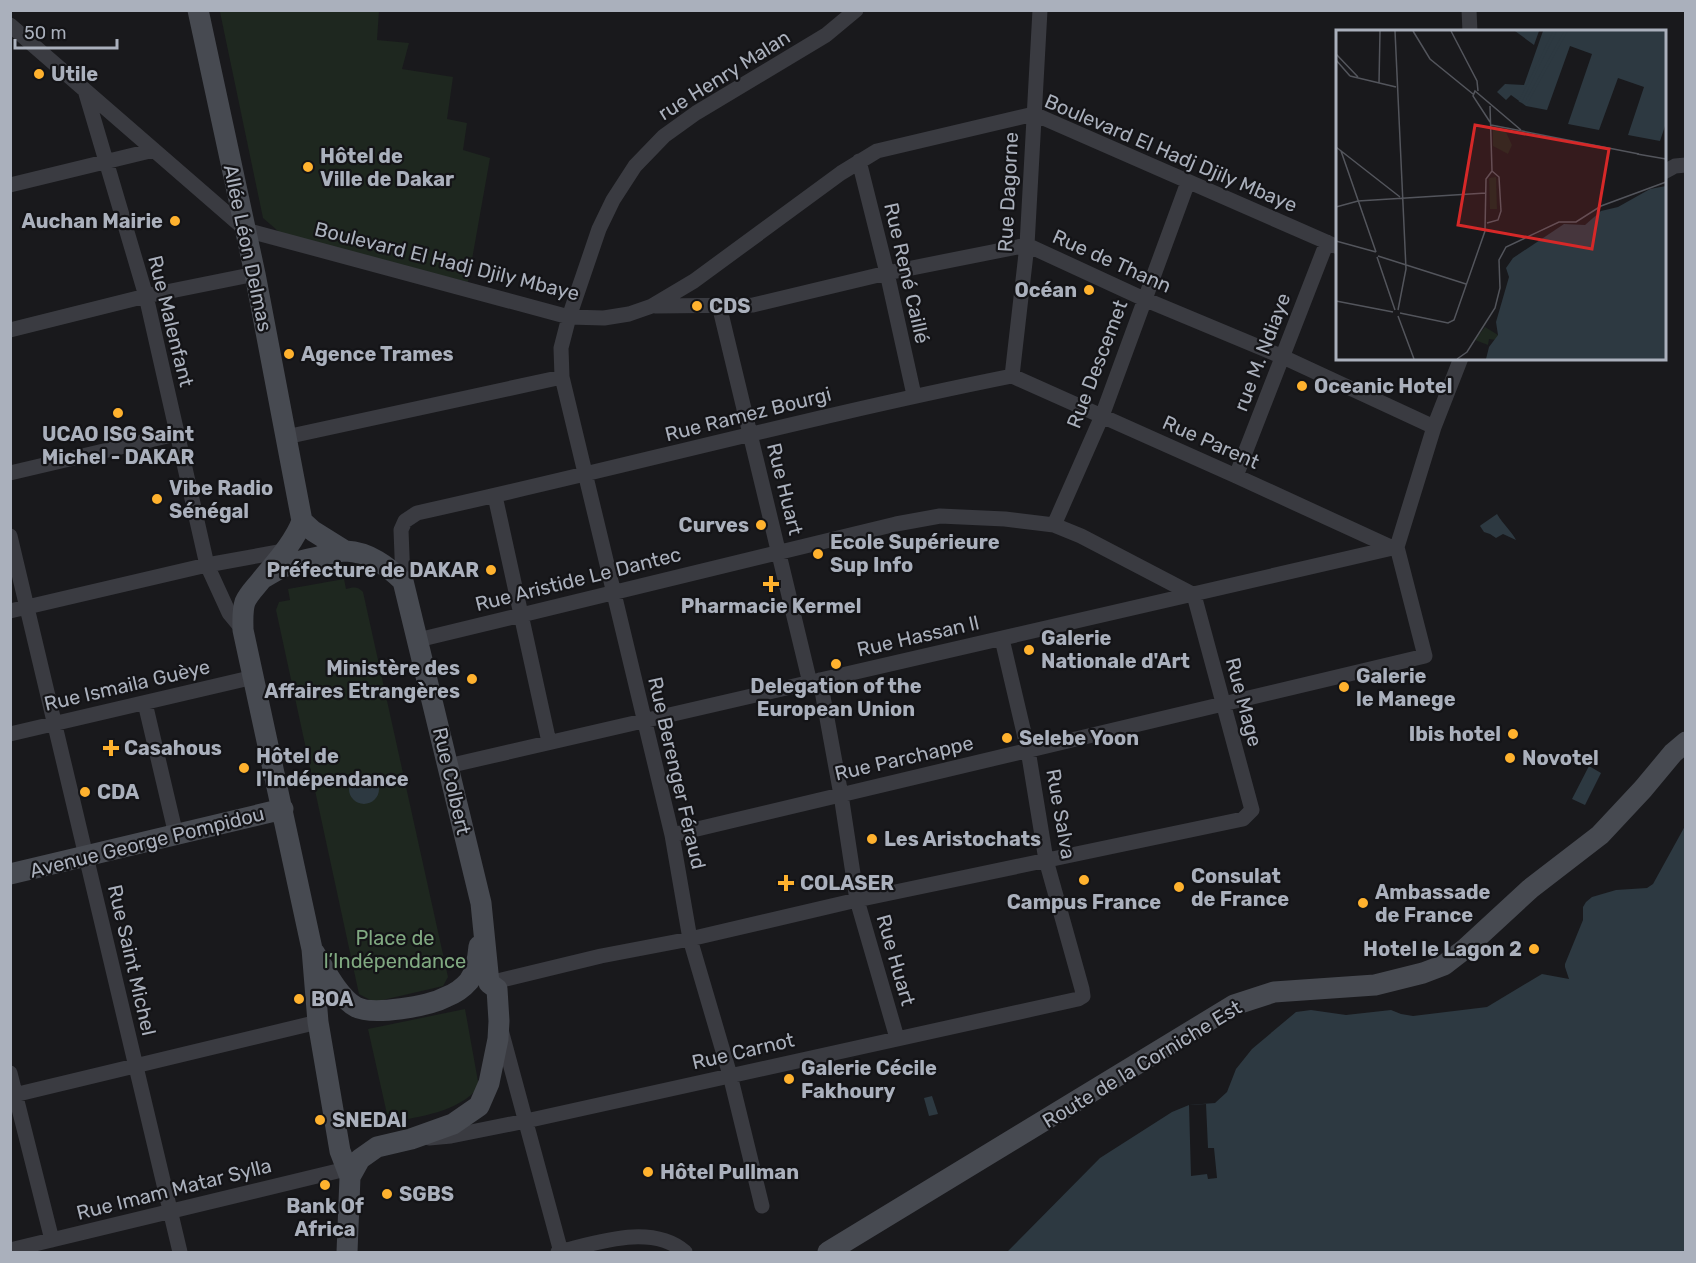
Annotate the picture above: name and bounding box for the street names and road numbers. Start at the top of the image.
street label: rue Henry Malan [653,25,795,125]
street label: Boulevard El Hadj Djily Mbaye [1041,89,1301,217]
street label: Rue Dagorne [993,131,1023,253]
street label: Allée Léon Delmas [219,162,277,334]
street label: Rue René Caillé [879,200,935,346]
street label: Boulevard El Hadj Djily Mbaye [312,216,582,306]
street label: Rue de Thann [1049,224,1175,298]
street label: Rue Malenfant [143,253,199,389]
street label: rue M. Ndiaye [1228,289,1296,415]
street label: Rue Descemet [1062,296,1133,432]
street label: Rue Ramez Bourgi [662,382,834,446]
street label: Rue Parent [1159,410,1263,474]
street label: Rue Huart [762,440,808,538]
street label: Rue Aristide Le Dantec [473,542,683,616]
street label: Rue Hassan ll [855,610,981,662]
street label: Rue Ismaila Guèye [42,654,212,716]
street label: Rue Mage [1221,655,1267,749]
street label: Rue Berenger Féraud [643,674,711,872]
street label: Rue Colbert [428,725,476,837]
street label: Rue Parchappe [832,730,976,786]
street label: Rue Salva [1041,767,1081,861]
street label: Avenue George Pompidou [27,801,267,883]
street label: Rue Saint Michel [103,882,161,1038]
street label: Rue Huart [872,911,921,1009]
street label: Route de la Corniche Est [1038,995,1246,1133]
street label: Rue Carnot [689,1028,797,1074]
street label: Rue Imam Matar Sylla [74,1153,274,1225]

